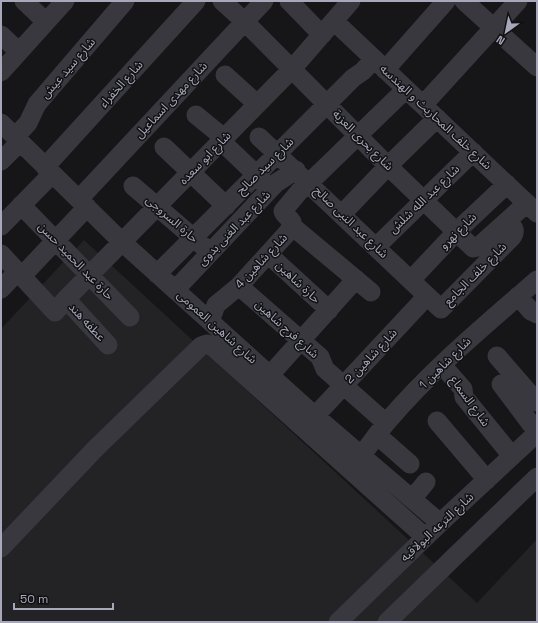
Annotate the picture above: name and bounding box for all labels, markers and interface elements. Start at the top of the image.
north arrow [486,12,526,52]
text: N [494,33,507,48]
street label: شارع سيد عيش [37,34,100,102]
street label: شارع الخفراء [96,57,147,112]
street label: شارع مهدى اسماعيل [131,58,211,142]
street label: شارع خلف المحاريث و الهندسه [376,61,495,174]
street label: شارع بحرى العزبة [328,106,397,175]
street label: شارع ابو سعده [176,128,235,189]
street label: شارع سيد صالح [233,134,298,199]
street label: شارع عبد الله شلش [385,161,464,238]
street label: شارع عبد النبى صالح [310,182,392,262]
street label: شارع عبد الغنى بدوى [194,187,275,270]
street label: حارة السروجى [142,192,202,246]
street label: شارع نهرو [436,209,481,254]
street label: حارة عبد الحميد حسن [35,219,117,303]
street label: شارع شاهين 4 [231,230,291,293]
street label: شارع خلف الجامع [440,239,511,310]
street label: حارة شاهين [272,257,324,307]
street label: شارع شاهين العمومى [173,287,260,368]
street label: شارع فرج شاهين [251,296,322,363]
street label: عطفه هند [65,299,109,345]
street label: شارع شاهين 2 [341,325,401,388]
street label: شارع شاهين 1 [415,333,475,393]
street label: شارع السماع [445,372,494,430]
street label: شارع الترعه البولاقيه [397,489,478,566]
scale bar [14,585,113,611]
text: 50 m [20,591,48,607]

